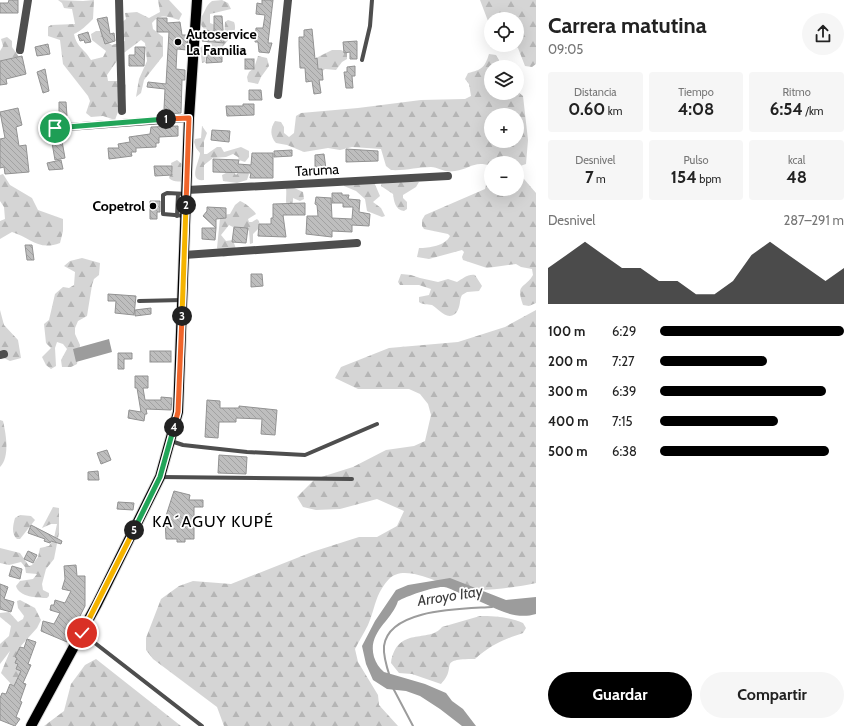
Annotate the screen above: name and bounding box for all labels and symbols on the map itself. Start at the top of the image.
place label: Autoservice La Familia [186,25,257,59]
marker: Autoservice La Familia [173,37,183,47]
pin: 1 [156,109,176,129]
pin [38,111,72,145]
street label: Taruma [295,160,340,180]
pin: 2 [176,195,196,215]
place label: Copetrol [92,197,145,215]
marker: Copetrol [148,201,158,211]
pin: 3 [172,306,192,326]
pin: 4 [164,417,184,437]
district label: KA´AGUY KUPÉ [152,512,274,531]
pin: 5 [124,520,144,540]
water label: Arroyo Itay [415,582,485,610]
pin [65,616,99,650]

